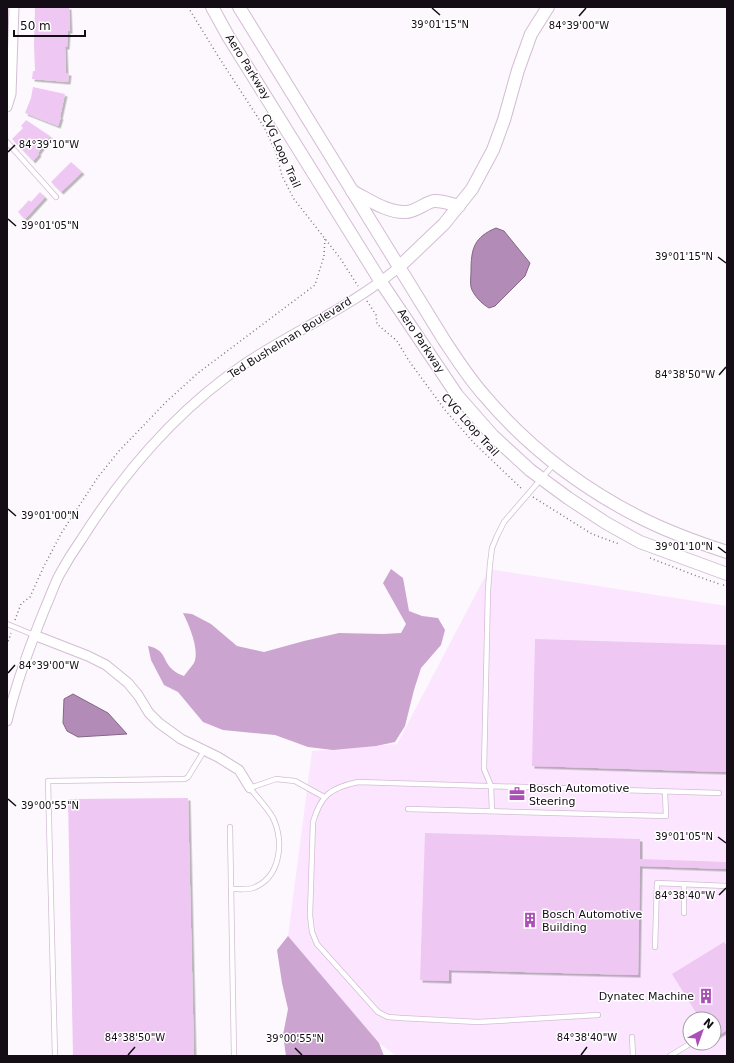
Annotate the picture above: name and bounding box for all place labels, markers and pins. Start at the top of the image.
place label: Bosch Automotive Steering [529,782,629,808]
office icon: Bosch Automotive Steering [508,785,526,803]
place label: Bosch Automotive Building [542,908,642,934]
building icon: Bosch Automotive Building [521,911,539,929]
building icon: Dynatec Machine [697,987,715,1005]
place label: Dynatec Machine [599,990,694,1003]

